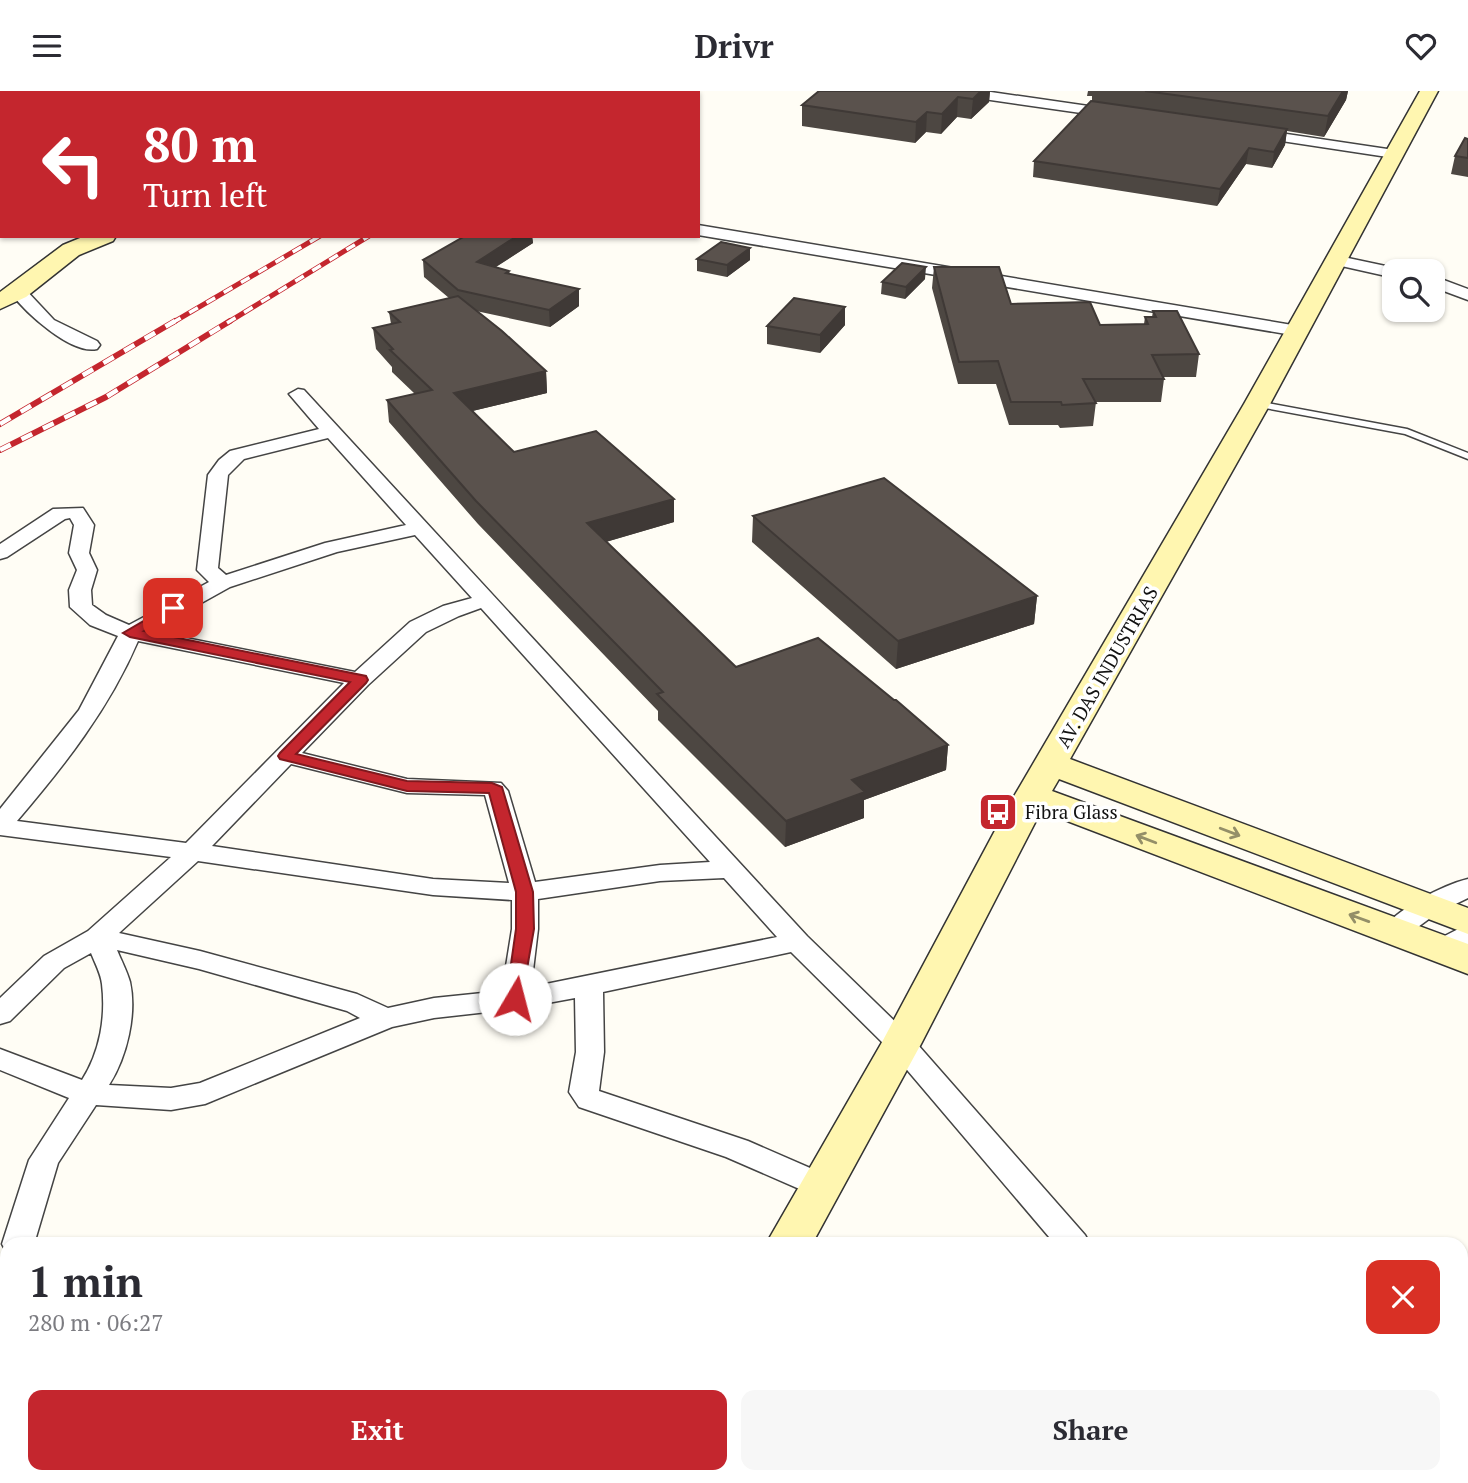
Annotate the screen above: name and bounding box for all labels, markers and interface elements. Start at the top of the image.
text: Drivr [694,25,774,67]
icon: menu [28,27,66,65]
icon: heart [1402,27,1440,65]
text: 80 m [143,111,257,176]
icon: left [28,119,119,210]
text: Turn left [143,174,267,216]
map controls [1382,259,1445,322]
button: search [1382,259,1445,322]
pin [143,578,203,638]
street label: AV. DAS INDUSTRIAS [1050,581,1163,752]
icon: arrive [154,589,192,627]
bus stop icon: Fibra Glass [977,791,1019,833]
place label: Fibra Glass [1025,799,1118,824]
one-way arrow [1219,826,1241,839]
one-way arrow [1135,832,1157,844]
one-way arrow [1349,911,1371,924]
position arrow [478,962,552,1036]
text: 1 min [28,1253,143,1309]
button: close [1366,1260,1440,1334]
text: 280 m · 06:27 [28,1307,163,1338]
button: Exit [28,1390,727,1470]
button: Share [741,1390,1440,1470]

